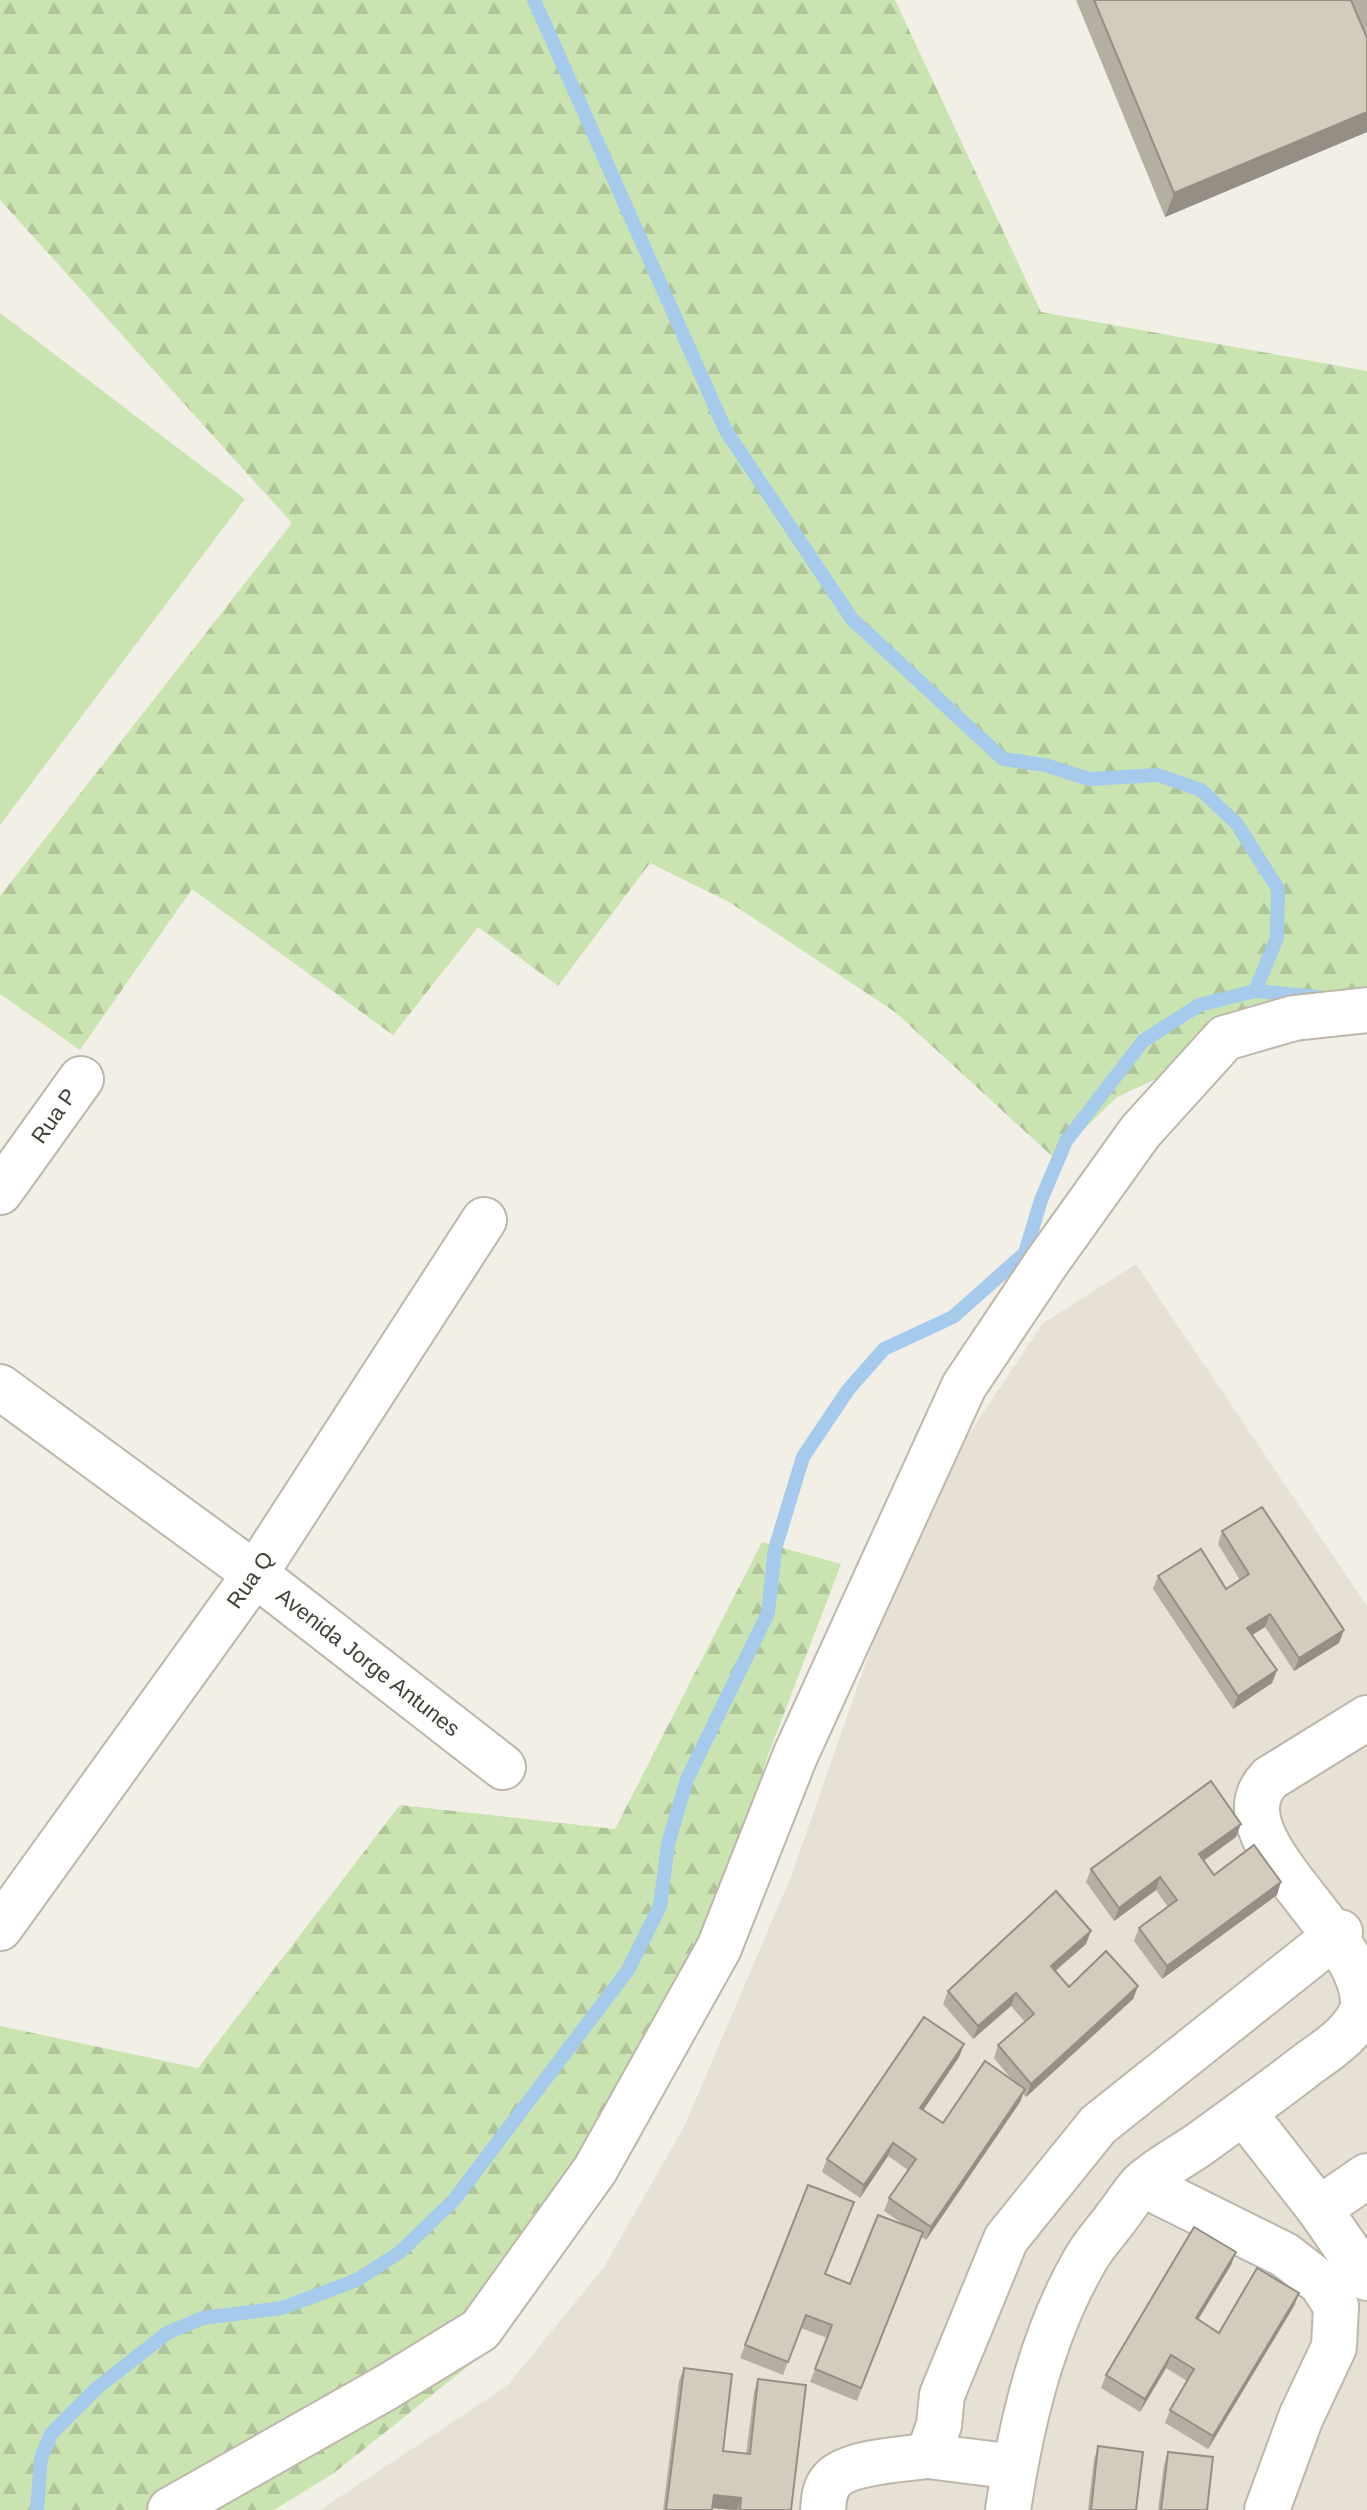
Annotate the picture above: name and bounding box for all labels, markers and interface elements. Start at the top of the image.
street label: Rua P [26,1084,82,1148]
street label: Rua Q [222,1547,278,1613]
street label: Avenida Jorge Antunes [271,1583,465,1741]

